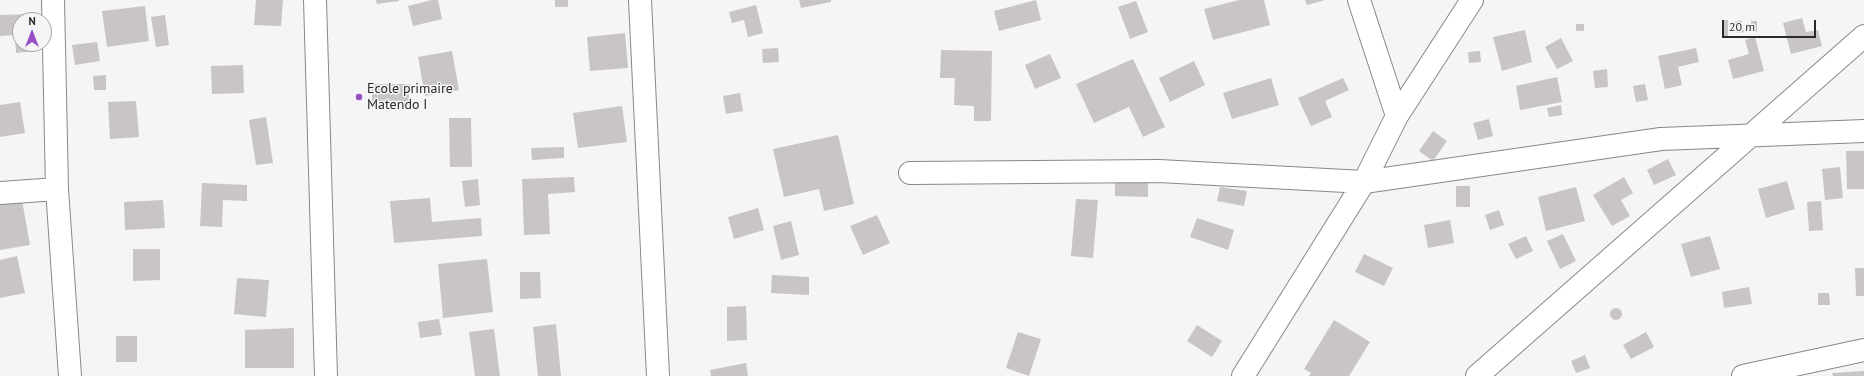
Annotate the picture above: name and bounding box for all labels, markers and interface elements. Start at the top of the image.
north arrow [12,12,52,52]
scale bar [1724,12,1818,38]
text: N [28,14,36,28]
text: 20 m [1729,19,1755,34]
place label: Ecole primaire Matendo I [367,81,453,114]
marker: Ecole primaire Matendo I [354,92,364,102]

